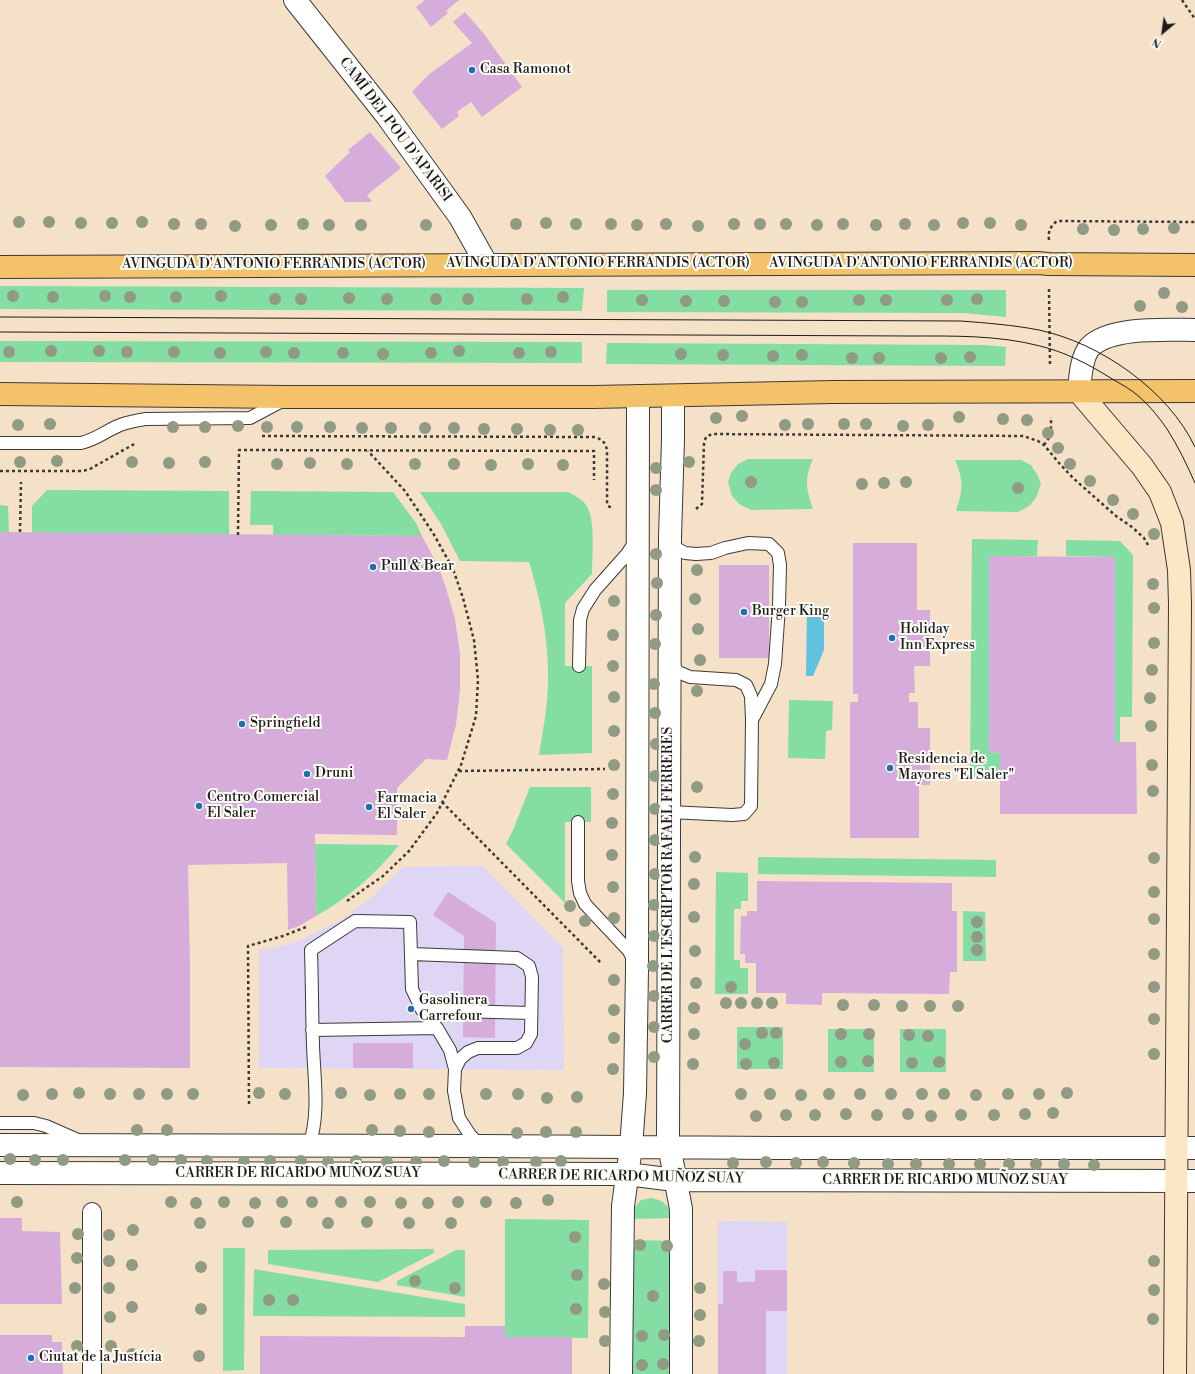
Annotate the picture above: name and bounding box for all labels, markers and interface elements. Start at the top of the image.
north arrow [1143,12,1183,52]
text: N [1150,34,1164,51]
street label: CAMÍ DEL POU D'APARISI [335,54,455,206]
place label: Casa Ramonot [480,62,571,78]
marker: Casa Ramonot [467,65,477,75]
street label: AVINGUDA D'ANTONIO FERRANDIS (ACTOR) [446,256,750,272]
street label: AVINGUDA D'ANTONIO FERRANDIS (ACTOR) [769,256,1073,272]
street label: AVINGUDA D'ANTONIO FERRANDIS (ACTOR) [122,257,426,273]
place label: Pull & Bear [381,559,454,575]
marker: Pull & Bear [368,562,378,572]
place label: Burger King [752,604,829,620]
marker: Burger King [739,607,749,617]
place label: Holiday Inn Express [900,622,975,654]
marker: Holiday Inn Express [887,633,897,643]
place label: Springfield [250,716,320,732]
marker: Springfield [237,719,247,729]
street label: CARRER DE L'ESCRIPTOR RAFAEL FERRERES [661,727,677,1043]
place label: Residencia de Mayores "El Saler" [898,752,1014,784]
marker: Residencia de Mayores "El Saler" [885,763,895,773]
place label: Druni [315,766,353,782]
marker: Druni [302,769,312,779]
place label: Centro Comercial El Saler [207,790,319,822]
place label: Farmacia El Saler [377,791,437,824]
marker: Centro Comercial El Saler [194,801,204,811]
marker: Farmacia El Saler [364,802,374,812]
place label: Gasolinera Carrefour [419,993,488,1026]
marker: Gasolinera Carrefour [406,1004,416,1014]
street label: CARRER DE RICARDO MUÑOZ SUAY [175,1166,421,1182]
street label: CARRER DE RICARDO MUÑOZ SUAY [498,1166,744,1188]
street label: CARRER DE RICARDO MUÑOZ SUAY [822,1173,1068,1189]
place label: Ciutat de la Justícia [39,1350,162,1366]
marker: Ciutat de la Justícia [26,1353,36,1363]

